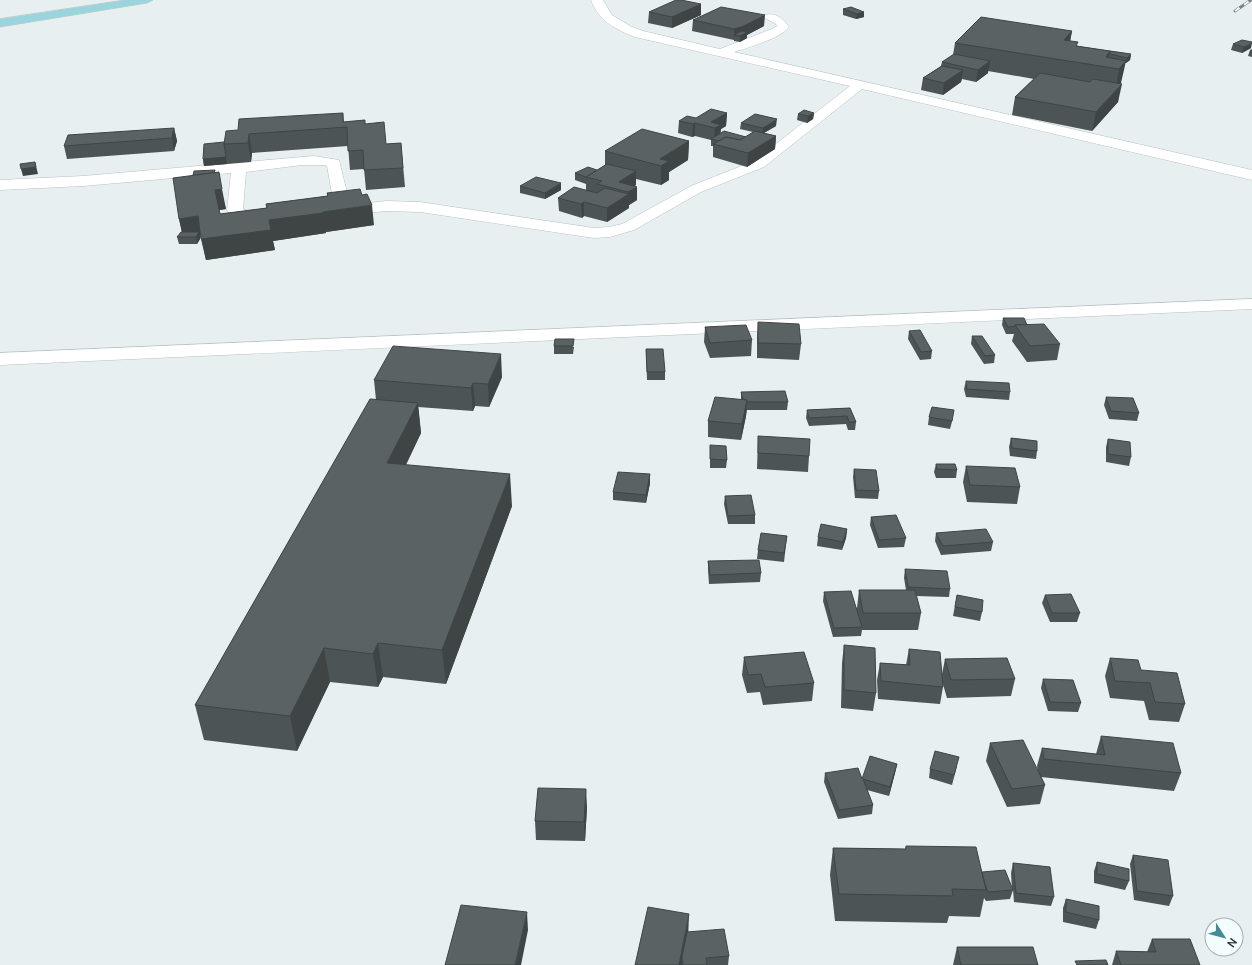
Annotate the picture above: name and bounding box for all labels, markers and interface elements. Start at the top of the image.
north arrow [1204,917,1244,957]
text: N [1224,936,1241,951]

